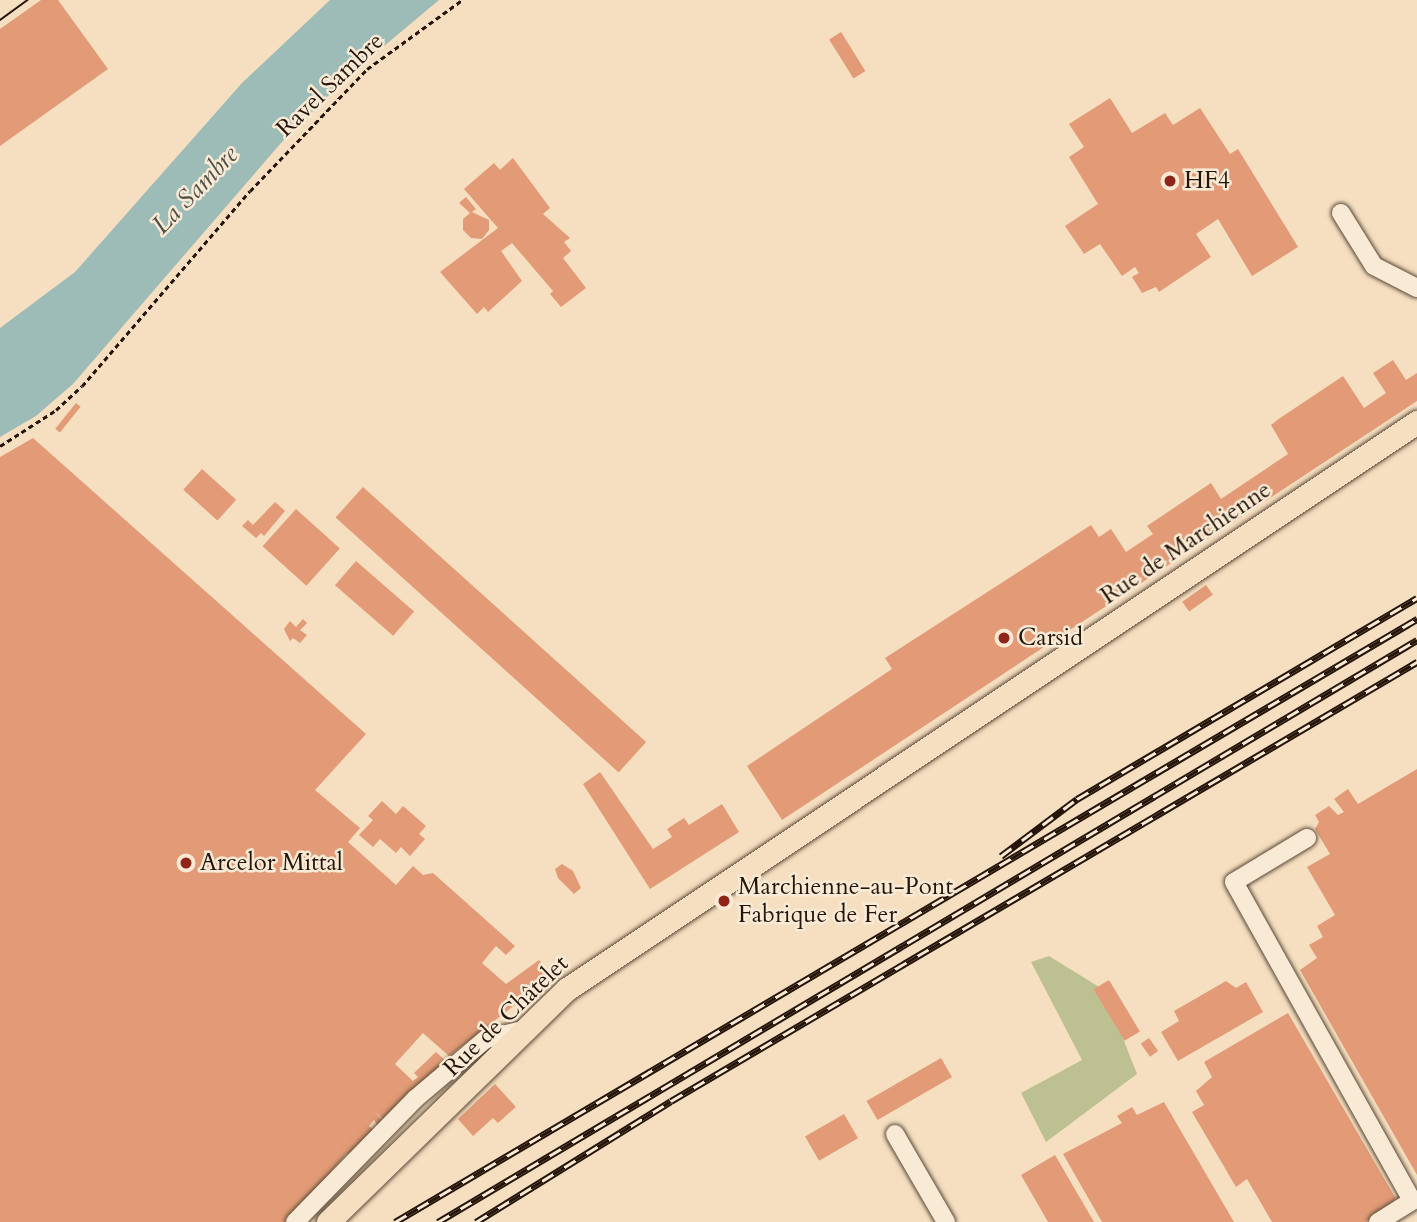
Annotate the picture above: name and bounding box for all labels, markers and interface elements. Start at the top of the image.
street label: Ravel Sambre [270,27,390,143]
water label: La Sambre [145,139,245,241]
place label: HF4 [1184,167,1230,195]
marker: HF4 [1162,173,1178,189]
street label: Rue de Marchienne [1095,475,1277,611]
place label: Carsid [1018,624,1083,652]
marker: Carsid [996,630,1012,646]
place label: Arcelor Mittal [200,849,343,877]
marker: Arcelor Mittal [178,855,194,871]
place label: Marchienne-au-Pont Fabrique de Fer [738,873,953,929]
marker: Marchienne-au-Pont Fabrique de Fer [716,893,732,909]
street label: Rue de Châtelet [438,949,574,1083]

